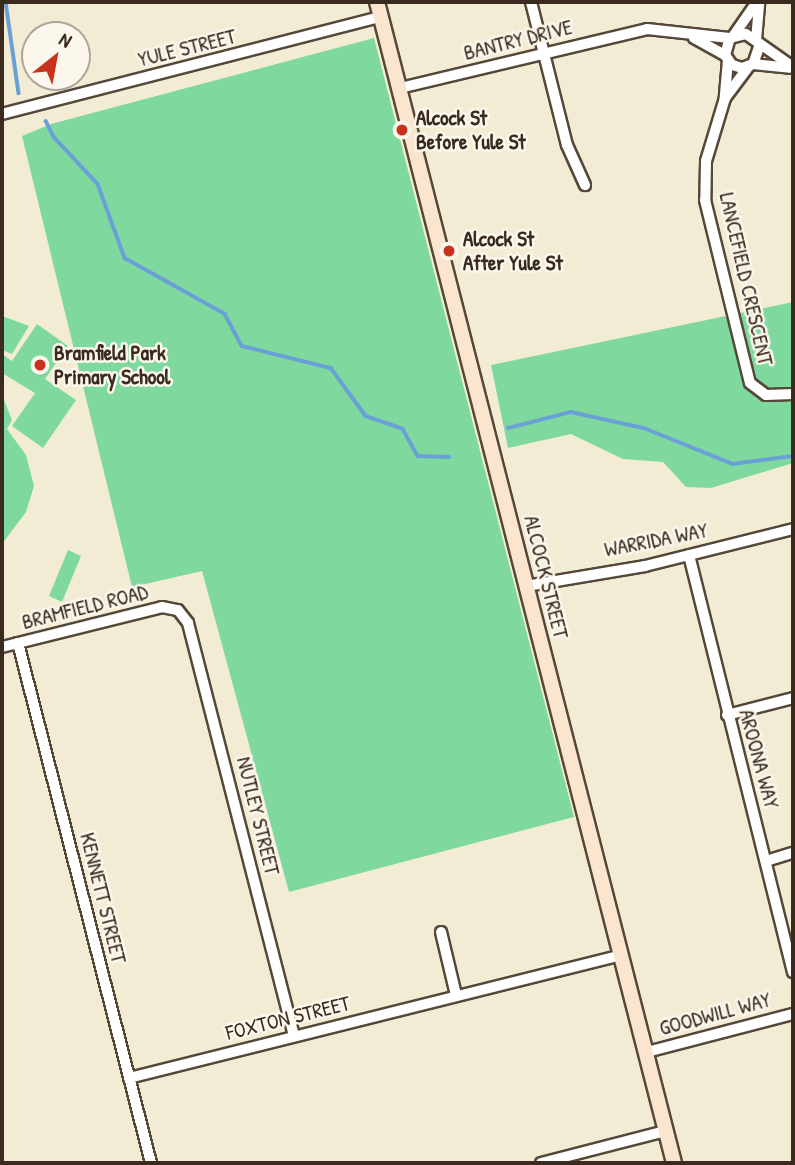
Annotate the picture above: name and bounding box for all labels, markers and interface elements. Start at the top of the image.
street label: BANTRY DRIVE [461,14,575,66]
north arrow [21,21,91,91]
street label: YULE STREET [135,24,239,72]
text: N [55,26,77,53]
place label: Alcock St Before Yule St [416,105,526,155]
marker: Alcock St Before Yule St [394,122,410,138]
street label: LANCEFIELD CRESCENT [714,190,778,368]
place label: Alcock St After Yule St [463,226,563,276]
marker: Alcock St After Yule St [441,243,457,259]
place label: Bramfield Park Primary School [54,340,170,390]
marker: Bramfield Park Primary School [32,357,48,373]
street label: ALCOCK STREET [519,513,573,641]
street label: WARRIDA WAY [602,518,710,562]
street label: BRAMFIELD ROAD [19,579,151,635]
street label: AROONA WAY [734,707,784,811]
street label: NUTLEY STREET [231,754,285,878]
street label: KENNETT STREET [75,830,131,966]
street label: GOODWILL WAY [657,987,773,1041]
street label: FOXTON STREET [223,990,353,1046]

